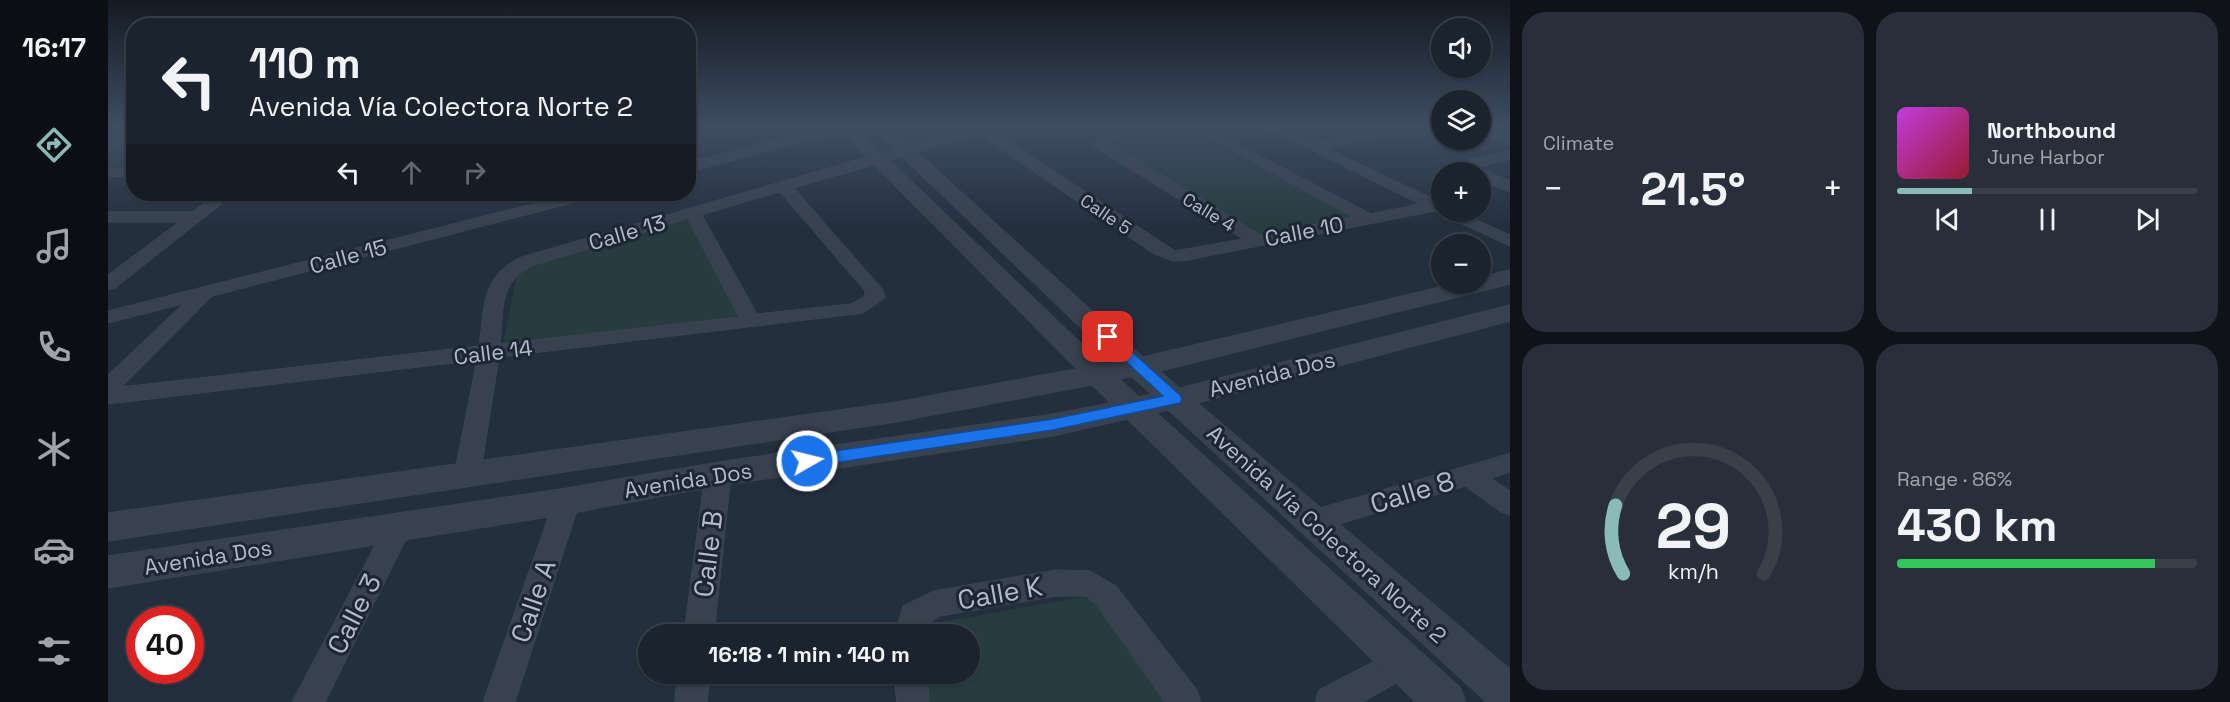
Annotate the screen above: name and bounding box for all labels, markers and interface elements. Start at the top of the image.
map controls [1431,18,1491,294]
button: sound [1431,18,1491,78]
text: 16:17 [22,30,86,65]
text: 110 m [249,37,361,90]
icon: left [150,42,228,120]
text: Avenida Vía Colectora Norte 2 [249,89,633,124]
button: layers [1431,90,1491,150]
text: Northbound [1987,116,2116,144]
icon: directions [33,124,75,166]
text: Climate [1543,130,1614,156]
text: June Harbor [1987,144,2105,170]
icon: left [332,156,365,189]
icon: ahead [395,156,428,189]
icon: right [458,156,491,189]
text: 21.5° [1640,161,1746,218]
button: + [1431,162,1491,222]
text: − [1543,168,1563,210]
text: + [1823,168,1843,210]
street label: Calle 4 [1179,187,1239,237]
street label: Calle 5 [1076,189,1136,239]
icon: previous [1931,203,1964,236]
icon: pause [2031,203,2064,236]
icon: next [2131,203,2164,236]
street label: Calle 13 [585,208,669,256]
street label: Calle 10 [1262,210,1346,252]
icon: music [33,225,75,267]
street label: Calle 15 [306,232,390,280]
button: − [1431,234,1491,294]
pin [1082,311,1133,362]
icon: arrive [1091,320,1124,353]
icon: phone [33,326,75,368]
street label: Calle 14 [452,333,534,371]
street label: Avenida Dos [1206,345,1338,403]
street label: Avenida Vía Colectora Norte 2 [1201,419,1453,649]
icon: climate [33,428,75,470]
position arrow [775,429,839,493]
street label: Avenida Dos [622,456,754,504]
street label: Calle 8 [1366,463,1458,521]
text: Range · 86% [1897,466,2012,492]
text: 29 [1655,487,1731,566]
text: 430 km [1897,497,2057,554]
street label: Calle B [685,509,731,599]
icon: car [33,529,75,571]
street label: Avenida Dos [142,533,274,581]
street label: Calle A [503,555,563,647]
text: km/h [1667,558,1719,585]
street label: Calle 3 [319,568,389,660]
street label: Calle K [955,568,1046,618]
speed limit sign: 40 [126,606,204,684]
icon: filters [33,630,75,672]
text: 16:18 · 1 min · 140 m [708,640,910,668]

